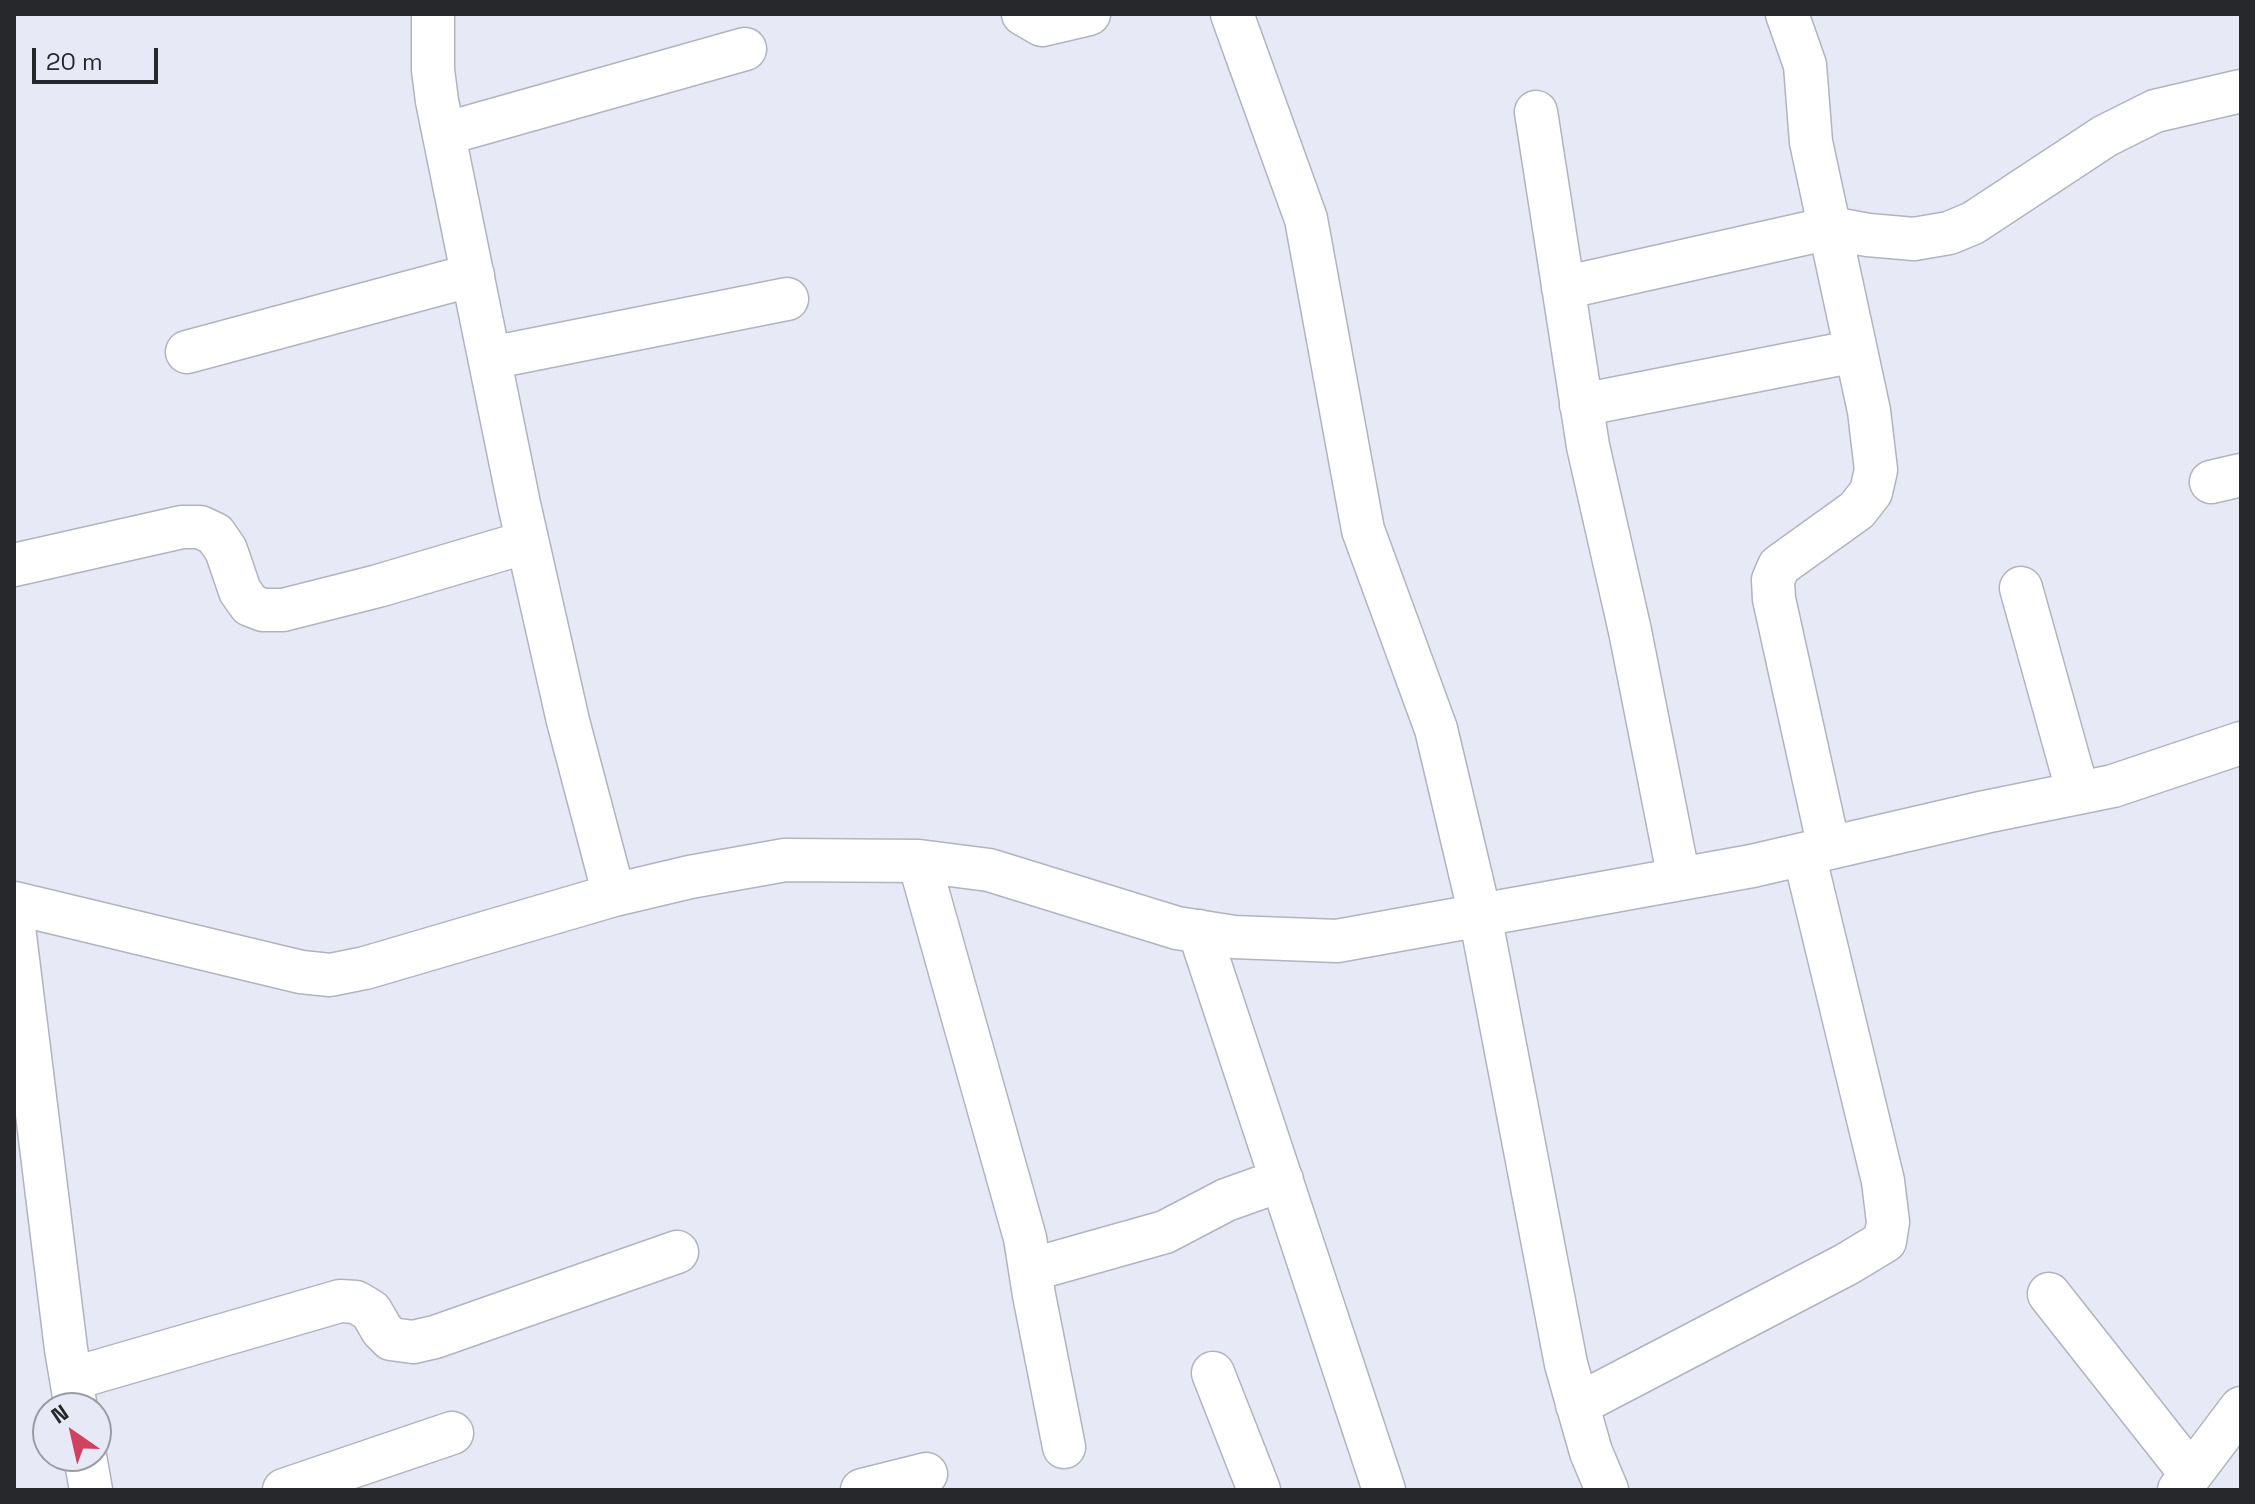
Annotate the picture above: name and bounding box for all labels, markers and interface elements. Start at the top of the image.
scale bar [36,32,162,82]
text: 20 m [46,46,103,77]
north arrow [32,1392,112,1472]
text: N [46,1398,74,1429]

